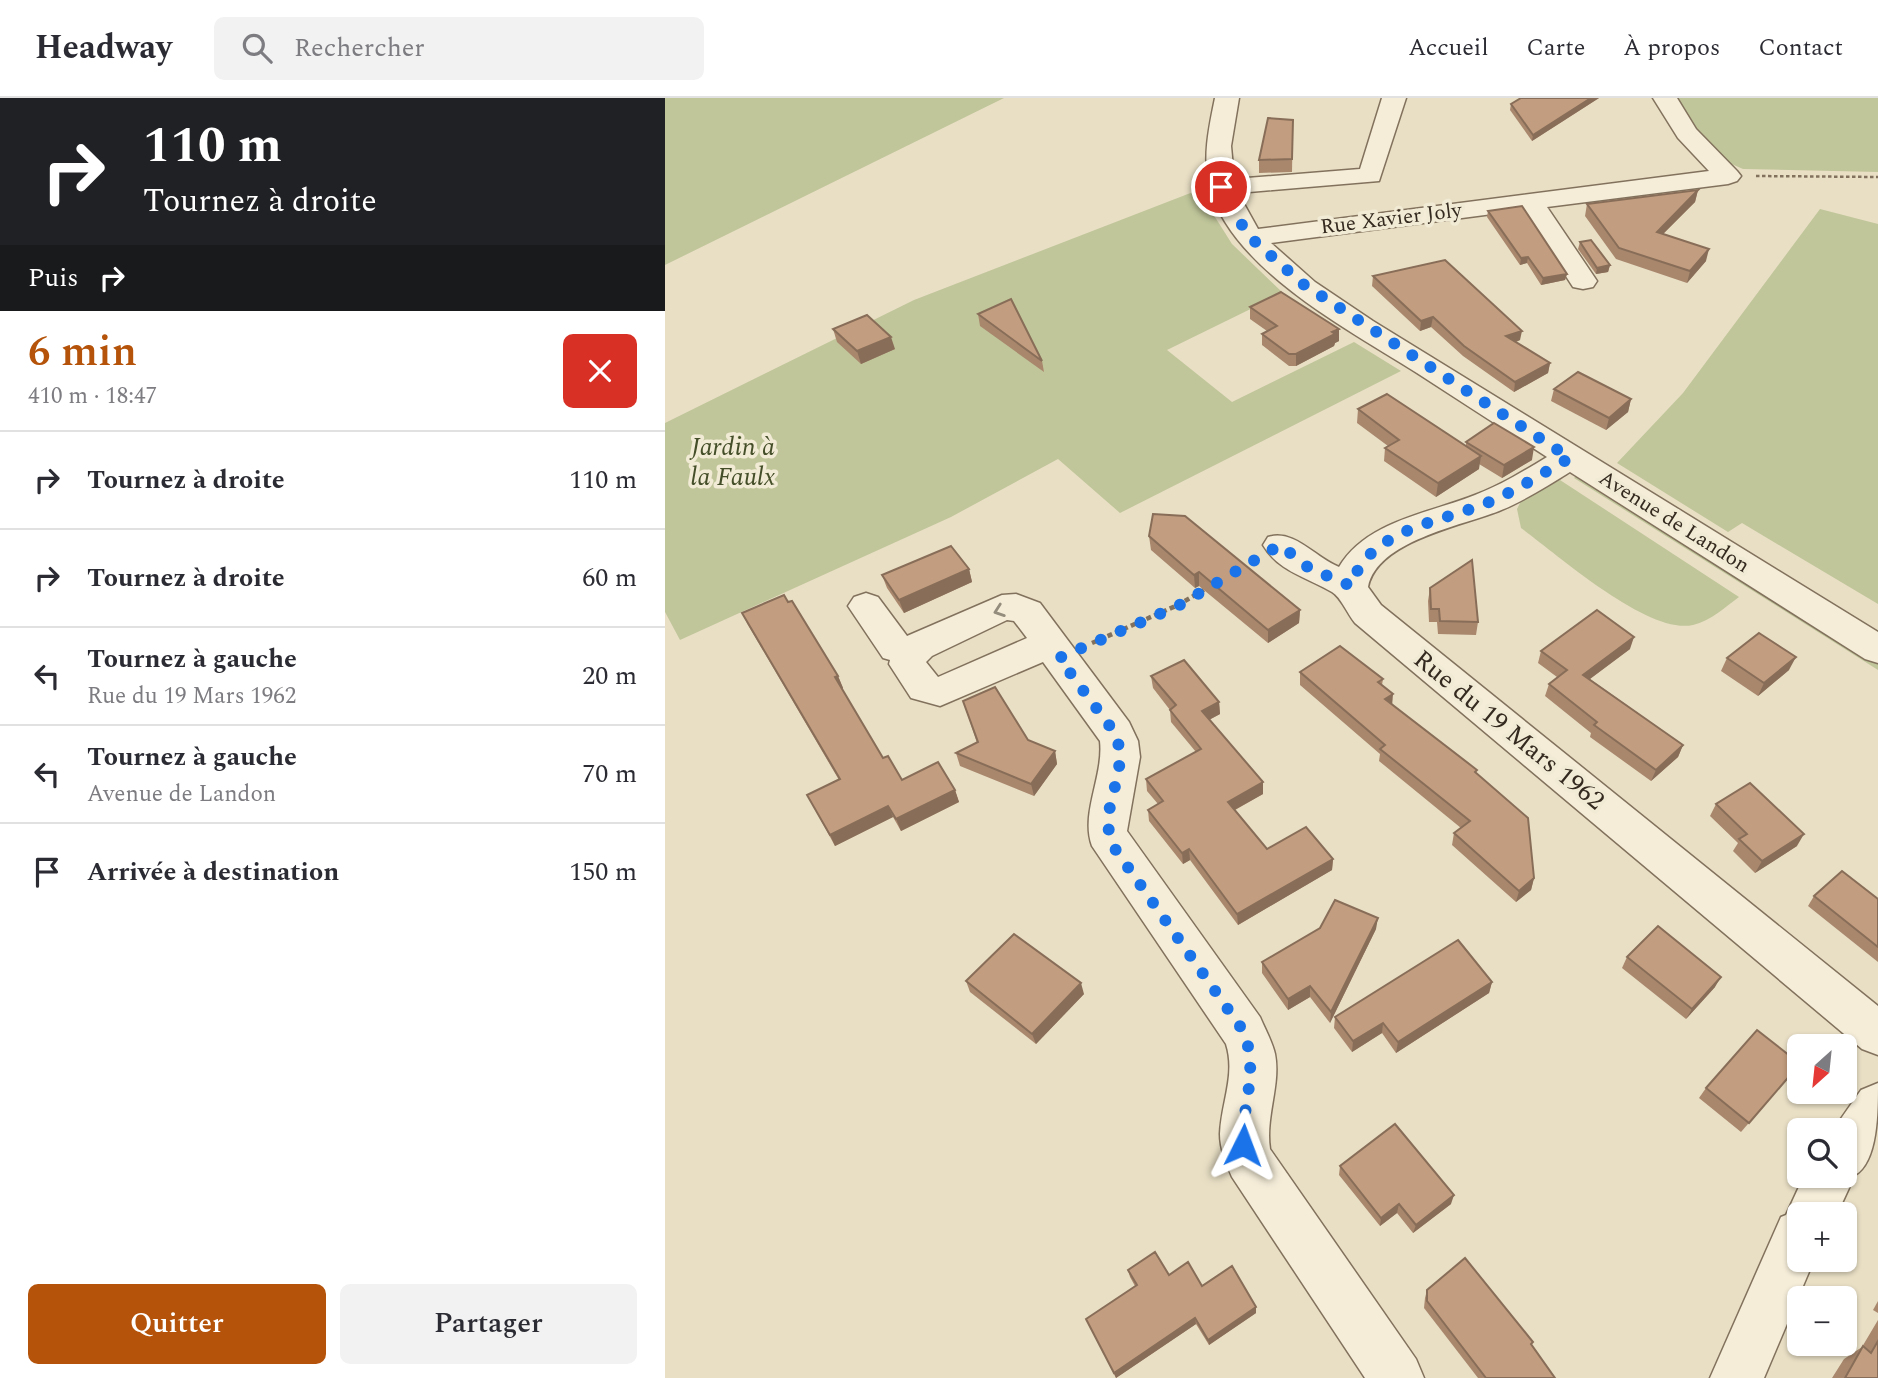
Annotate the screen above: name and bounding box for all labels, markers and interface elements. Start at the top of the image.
search box [214,17,704,80]
text: Headway [35,23,172,73]
text: Rechercher [294,28,425,68]
icon: search [238,29,276,67]
text: Accueil [1408,30,1488,66]
text: Carte [1526,30,1585,66]
text: À propos [1623,30,1720,66]
text: Contact [1758,30,1843,66]
text: 110 m [143,109,282,184]
icon: right [28,126,119,217]
pin [1191,157,1251,217]
icon: arrive [1202,168,1240,206]
text: Tournez à droite [143,177,377,226]
street label: Rue Xavier Joly [1318,194,1464,244]
text: Puis [28,258,79,298]
icon: right [93,259,131,297]
text: 6 min [28,321,137,384]
button: close [563,334,637,408]
text: 410 m · 18:47 [28,379,157,414]
park label: Jardin à la Faulx [689,427,776,497]
text: Tournez à droite [87,460,285,500]
text: 110 m [569,460,637,500]
icon: right [28,461,66,499]
street label: Avenue de Landon [1592,463,1756,581]
text: Tournez à droite [87,558,285,598]
text: 60 m [582,558,637,598]
icon: right [28,559,66,597]
one-way arrow [993,603,1005,617]
text: Tournez à gauche [87,639,297,679]
street label: Rue du 19 Mars 1962 [1404,640,1614,820]
text: 20 m [582,656,637,696]
icon: left [28,657,66,695]
text: Rue du 19 Mars 1962 [87,679,296,714]
text: Tournez à gauche [87,737,297,777]
text: 70 m [582,754,637,794]
icon: left [28,755,66,793]
text: Avenue de Landon [87,777,276,812]
text: Arrivée à destination [87,852,339,892]
text: 150 m [569,852,637,892]
icon: arrive [28,853,66,891]
north arrow [1787,1034,1857,1104]
map controls [1787,1034,1857,1356]
position arrow [1206,1108,1280,1182]
button: search [1787,1118,1857,1188]
button: + [1787,1202,1857,1272]
button: Quitter [28,1284,326,1364]
button: Partager [340,1284,637,1364]
button: − [1787,1286,1857,1356]

